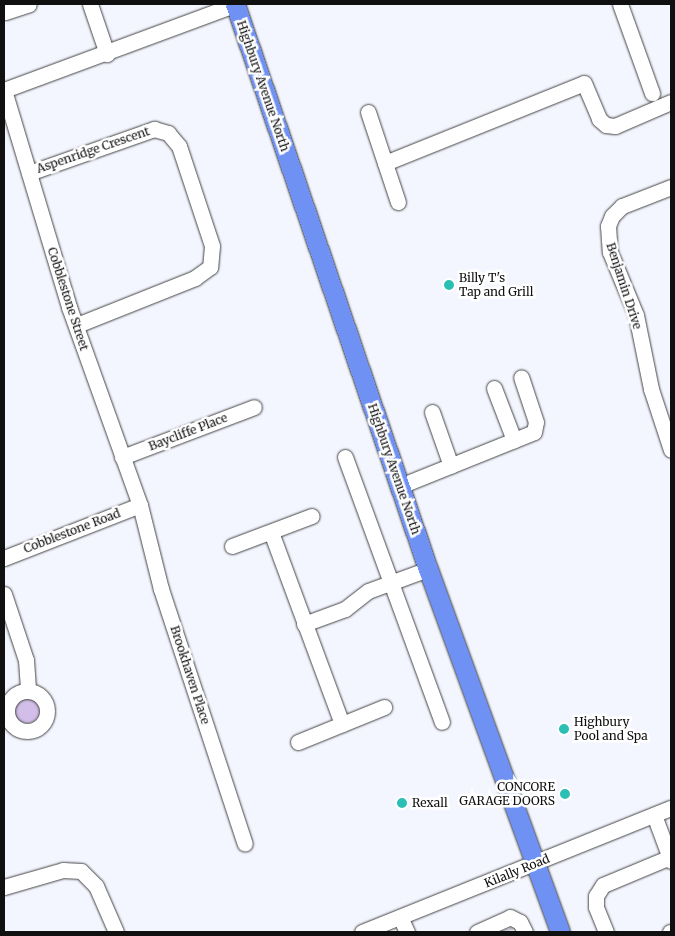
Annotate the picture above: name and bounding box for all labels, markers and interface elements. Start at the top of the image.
street label: Highbury Avenue North [234,19,292,153]
street label: Aspenridge Crescent [35,124,151,176]
street label: Benjamin Drive [603,241,645,331]
street label: Cobblestone Street [45,246,91,352]
place label: Billy T's Tap and Grill [459,271,533,299]
marker: Billy T's Tap and Grill [443,279,455,291]
street label: Highbury Avenue North [365,402,423,536]
street label: Baycliffe Place [147,410,229,454]
street label: Cobblestone Road [22,506,122,556]
street label: Brookhaven Place [167,624,213,726]
place label: Highbury Pool and Spa [574,715,648,743]
marker: Highbury Pool and Spa [558,723,570,735]
place label: CONCORE GARAGE DOORS [459,780,555,808]
marker: CONCORE GARAGE DOORS [559,788,571,800]
place label: Rexall [412,796,448,810]
marker: Rexall [396,797,408,809]
street label: Kilally Road [482,851,552,891]

